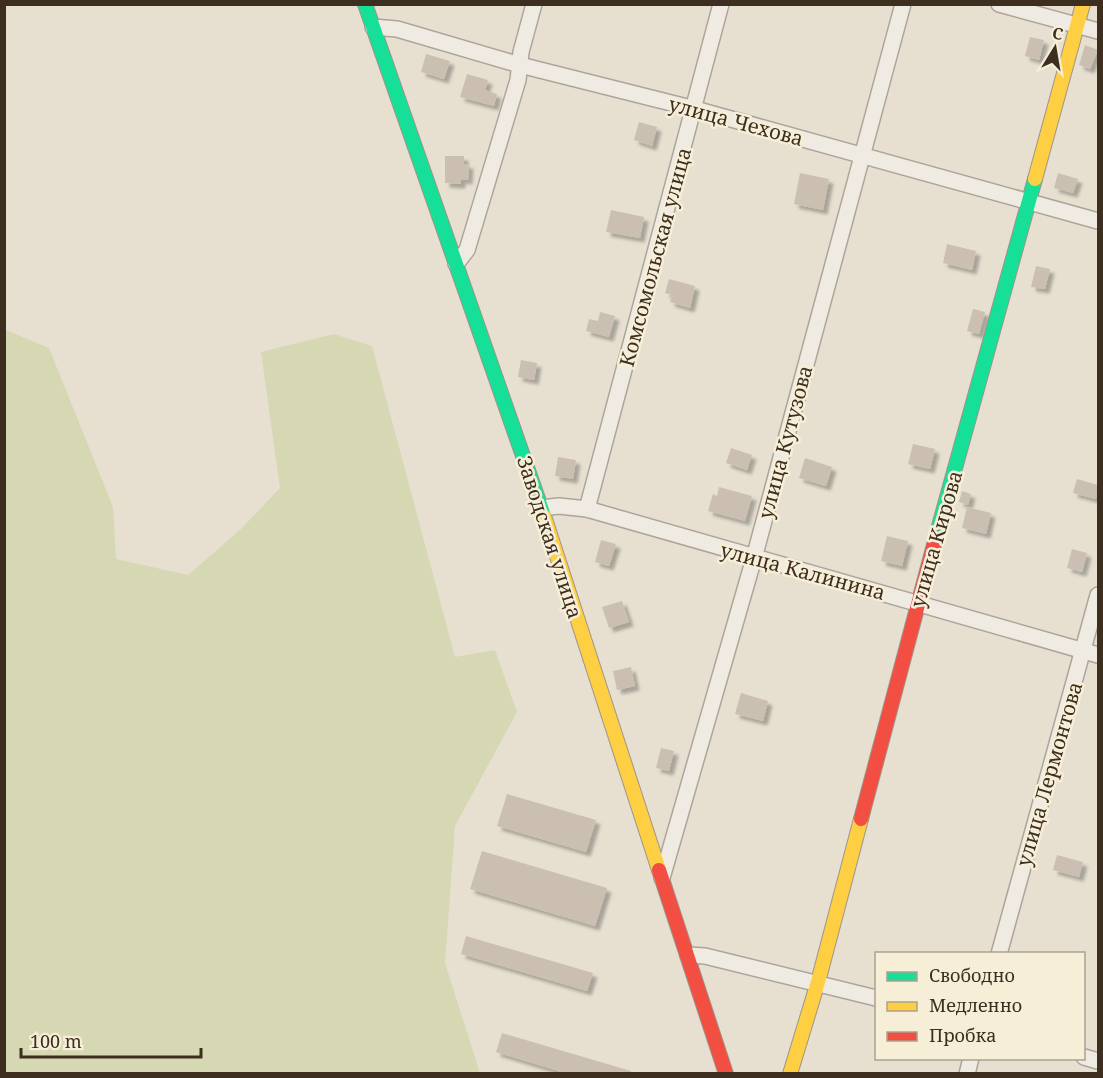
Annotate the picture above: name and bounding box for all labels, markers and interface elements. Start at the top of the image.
north arrow [1025,18,1085,78]
text: С [1051,21,1065,45]
street label: улица Чехова [666,90,806,152]
street label: Комсомольская улица [613,144,697,370]
street label: улица Кутузова [752,362,818,522]
street label: Заводская улица [511,452,589,622]
street label: улица Кирова [904,467,968,611]
street label: улица Калинина [717,536,889,606]
street label: улица Лермонтова [1010,678,1088,870]
legend [875,952,1085,1060]
text: Свободно [929,963,1015,987]
text: Медленно [929,993,1022,1017]
scale bar [21,1021,201,1059]
text: Пробка [929,1023,996,1047]
text: 100 m [30,1029,82,1053]

